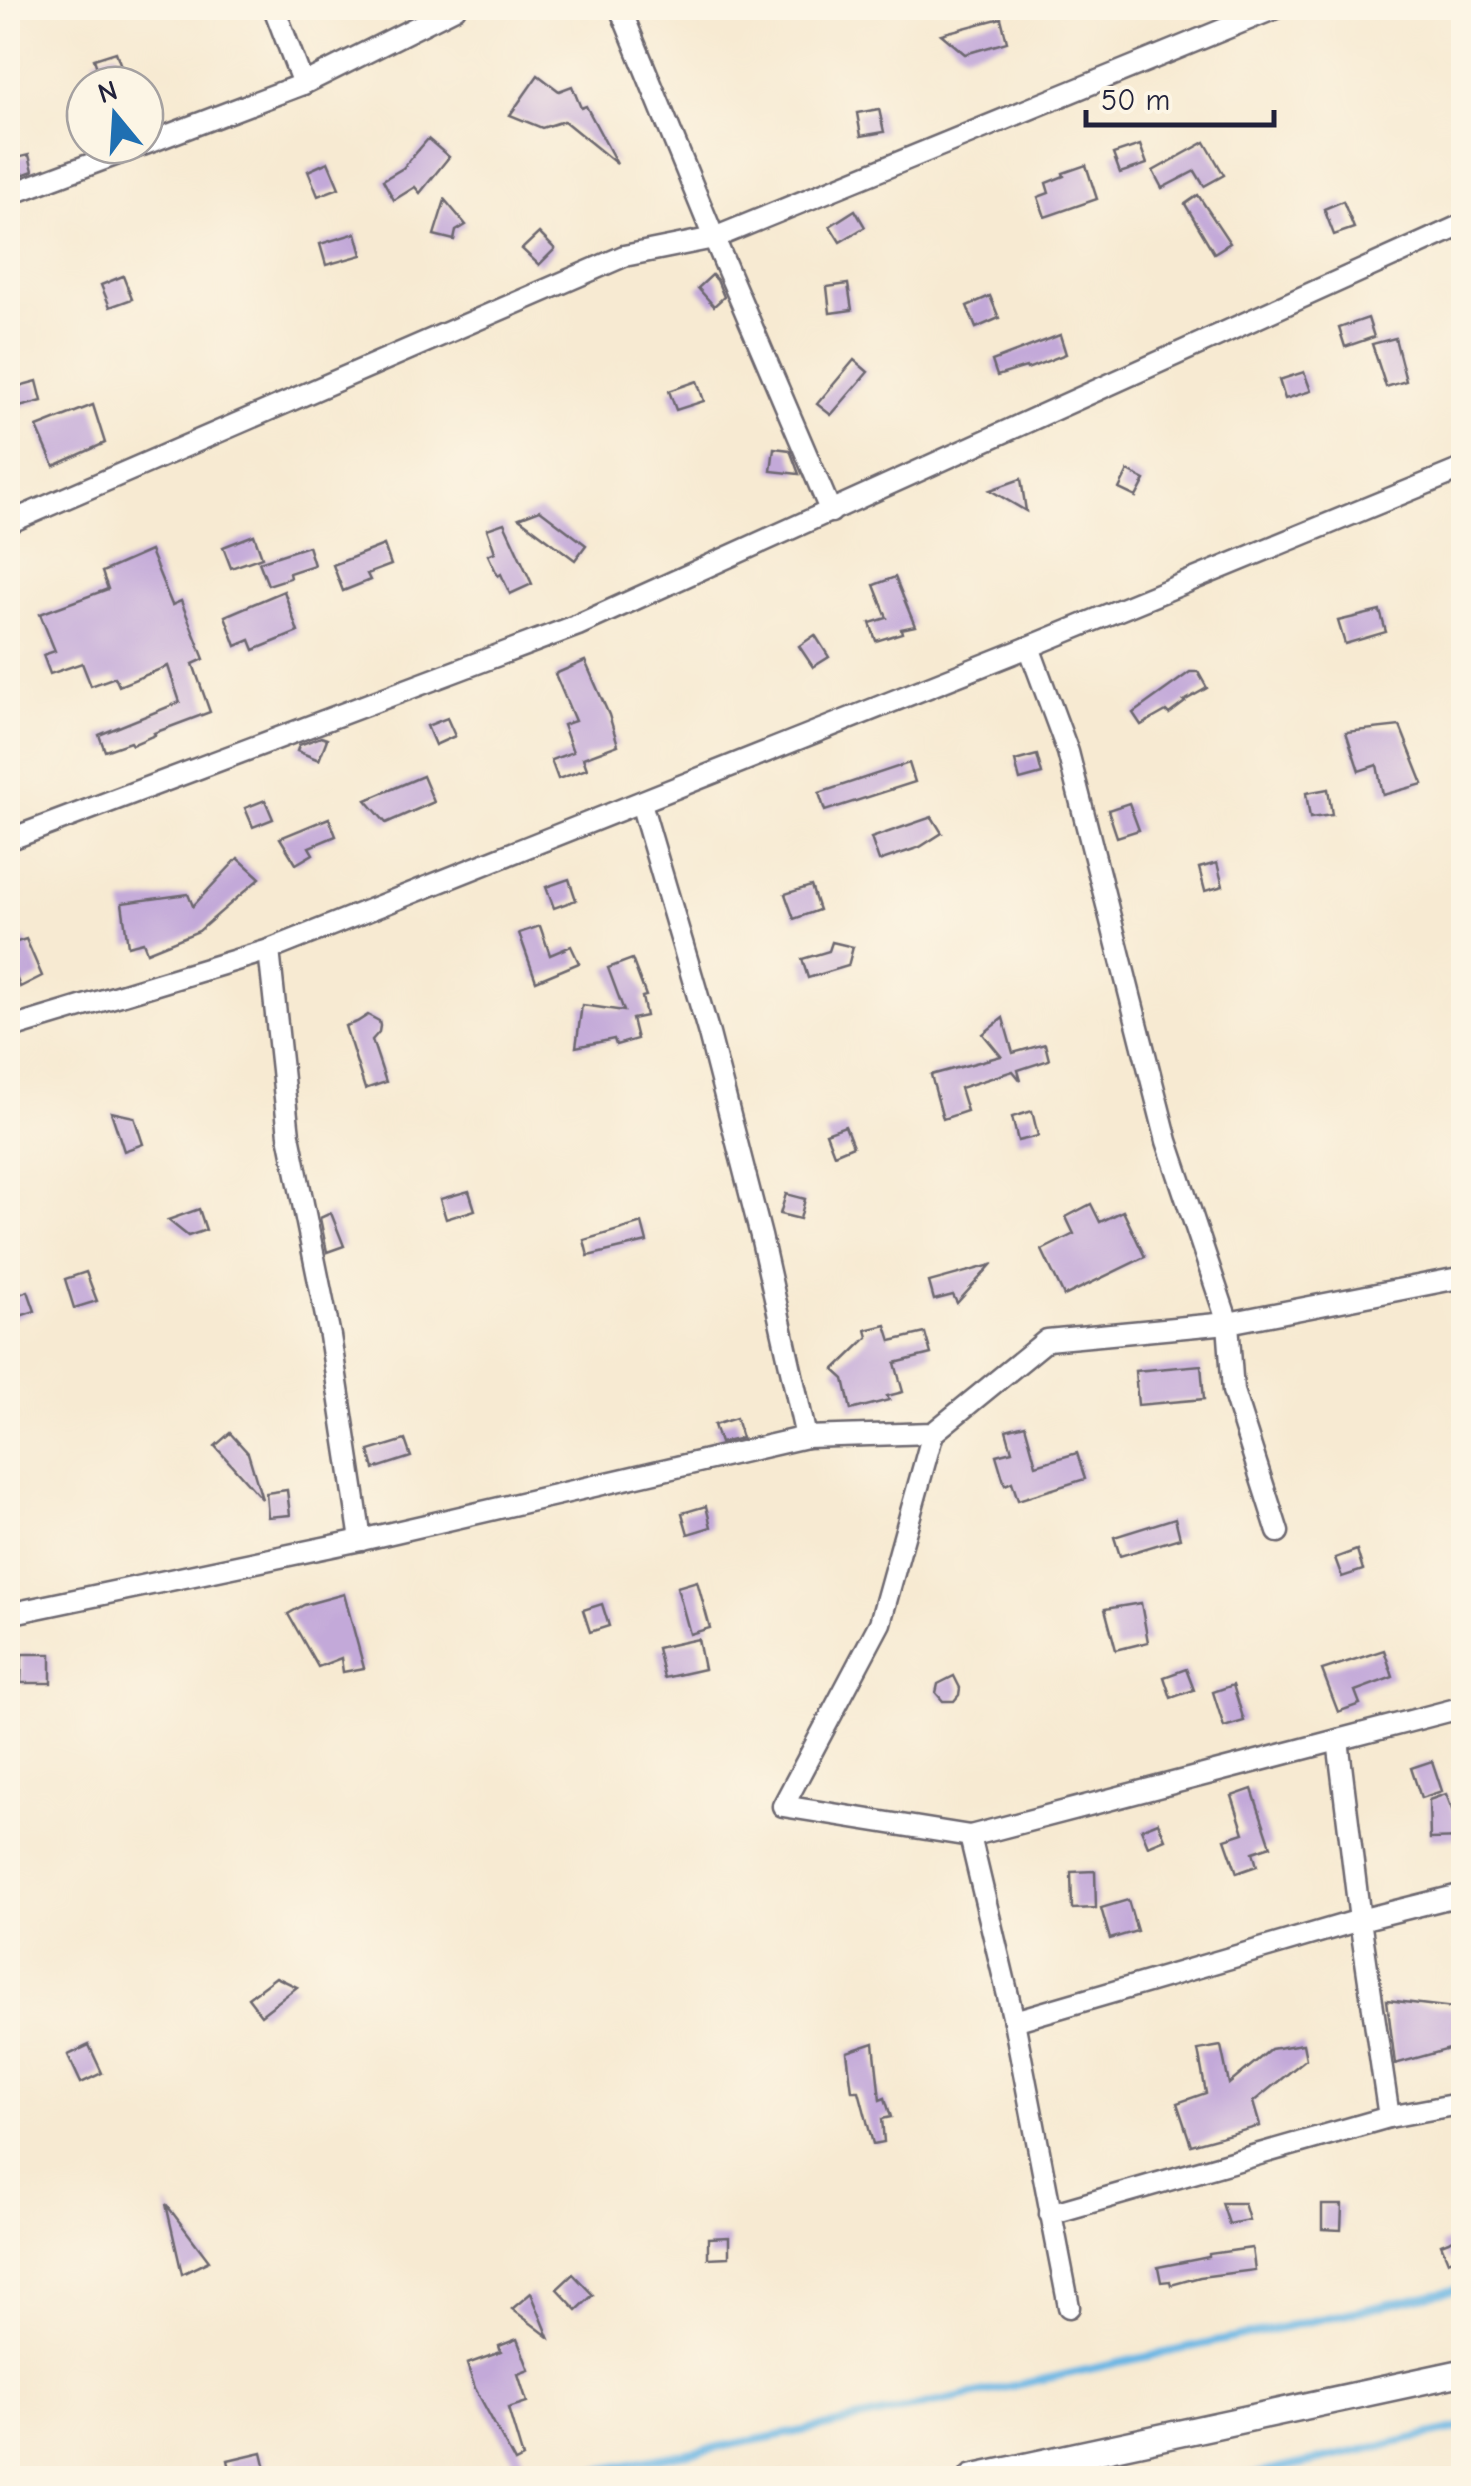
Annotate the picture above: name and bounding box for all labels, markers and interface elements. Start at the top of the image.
north arrow [65,65,165,165]
scale bar [1086,65,1274,127]
text: N [94,74,121,110]
text: 50 m [1101,83,1170,118]

